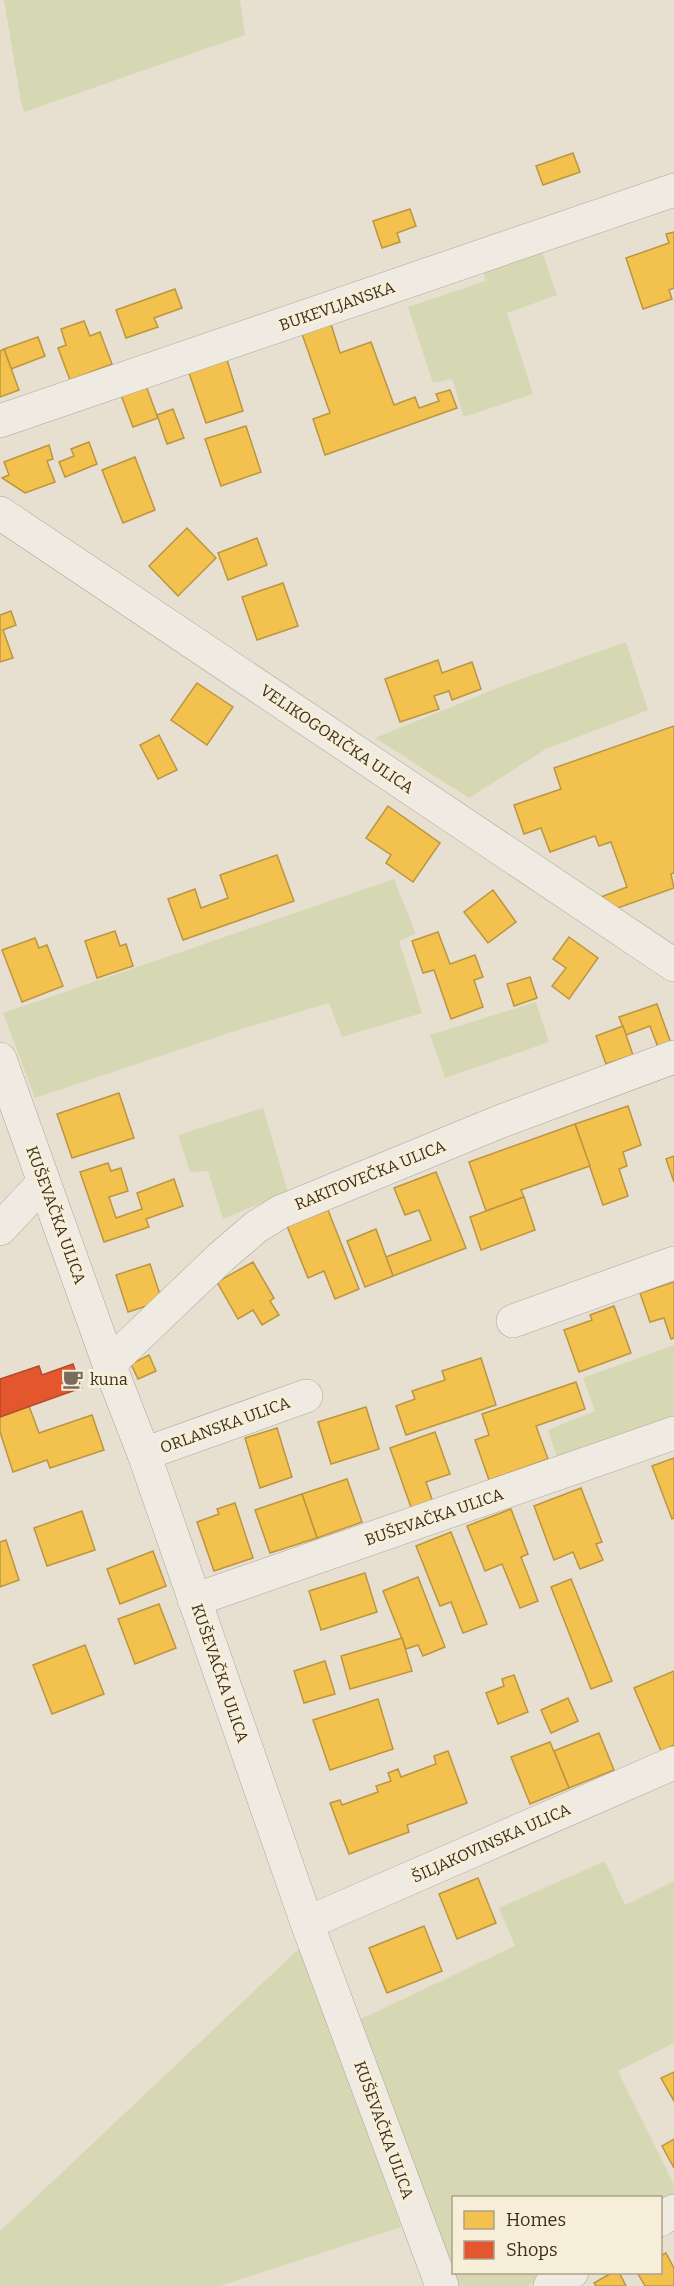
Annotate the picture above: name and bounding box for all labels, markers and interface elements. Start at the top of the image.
street label: BUKEVLJANSKA [277,277,398,335]
street label: VELIKOGORIČKA ULICA [257,680,418,798]
street label: RAKITOVEČKA ULICA [291,1135,449,1214]
street label: KUŠEVAČKA ULICA [22,1143,91,1287]
cafe icon: kuna [61,1367,85,1391]
place label: kuna [90,1370,128,1389]
street label: ORLANSKA ULICA [157,1392,293,1457]
street label: BUŠEVAČKA ULICA [362,1483,506,1550]
street label: KUŠEVAČKA ULICA [187,1601,254,1745]
street label: ŠILJAKOVINSKA ULICA [408,1798,574,1887]
street label: KUŠEVAČKA ULICA [350,2058,419,2202]
legend [452,2196,662,2274]
text: Homes [506,2209,566,2231]
text: Shops [506,2239,558,2261]

